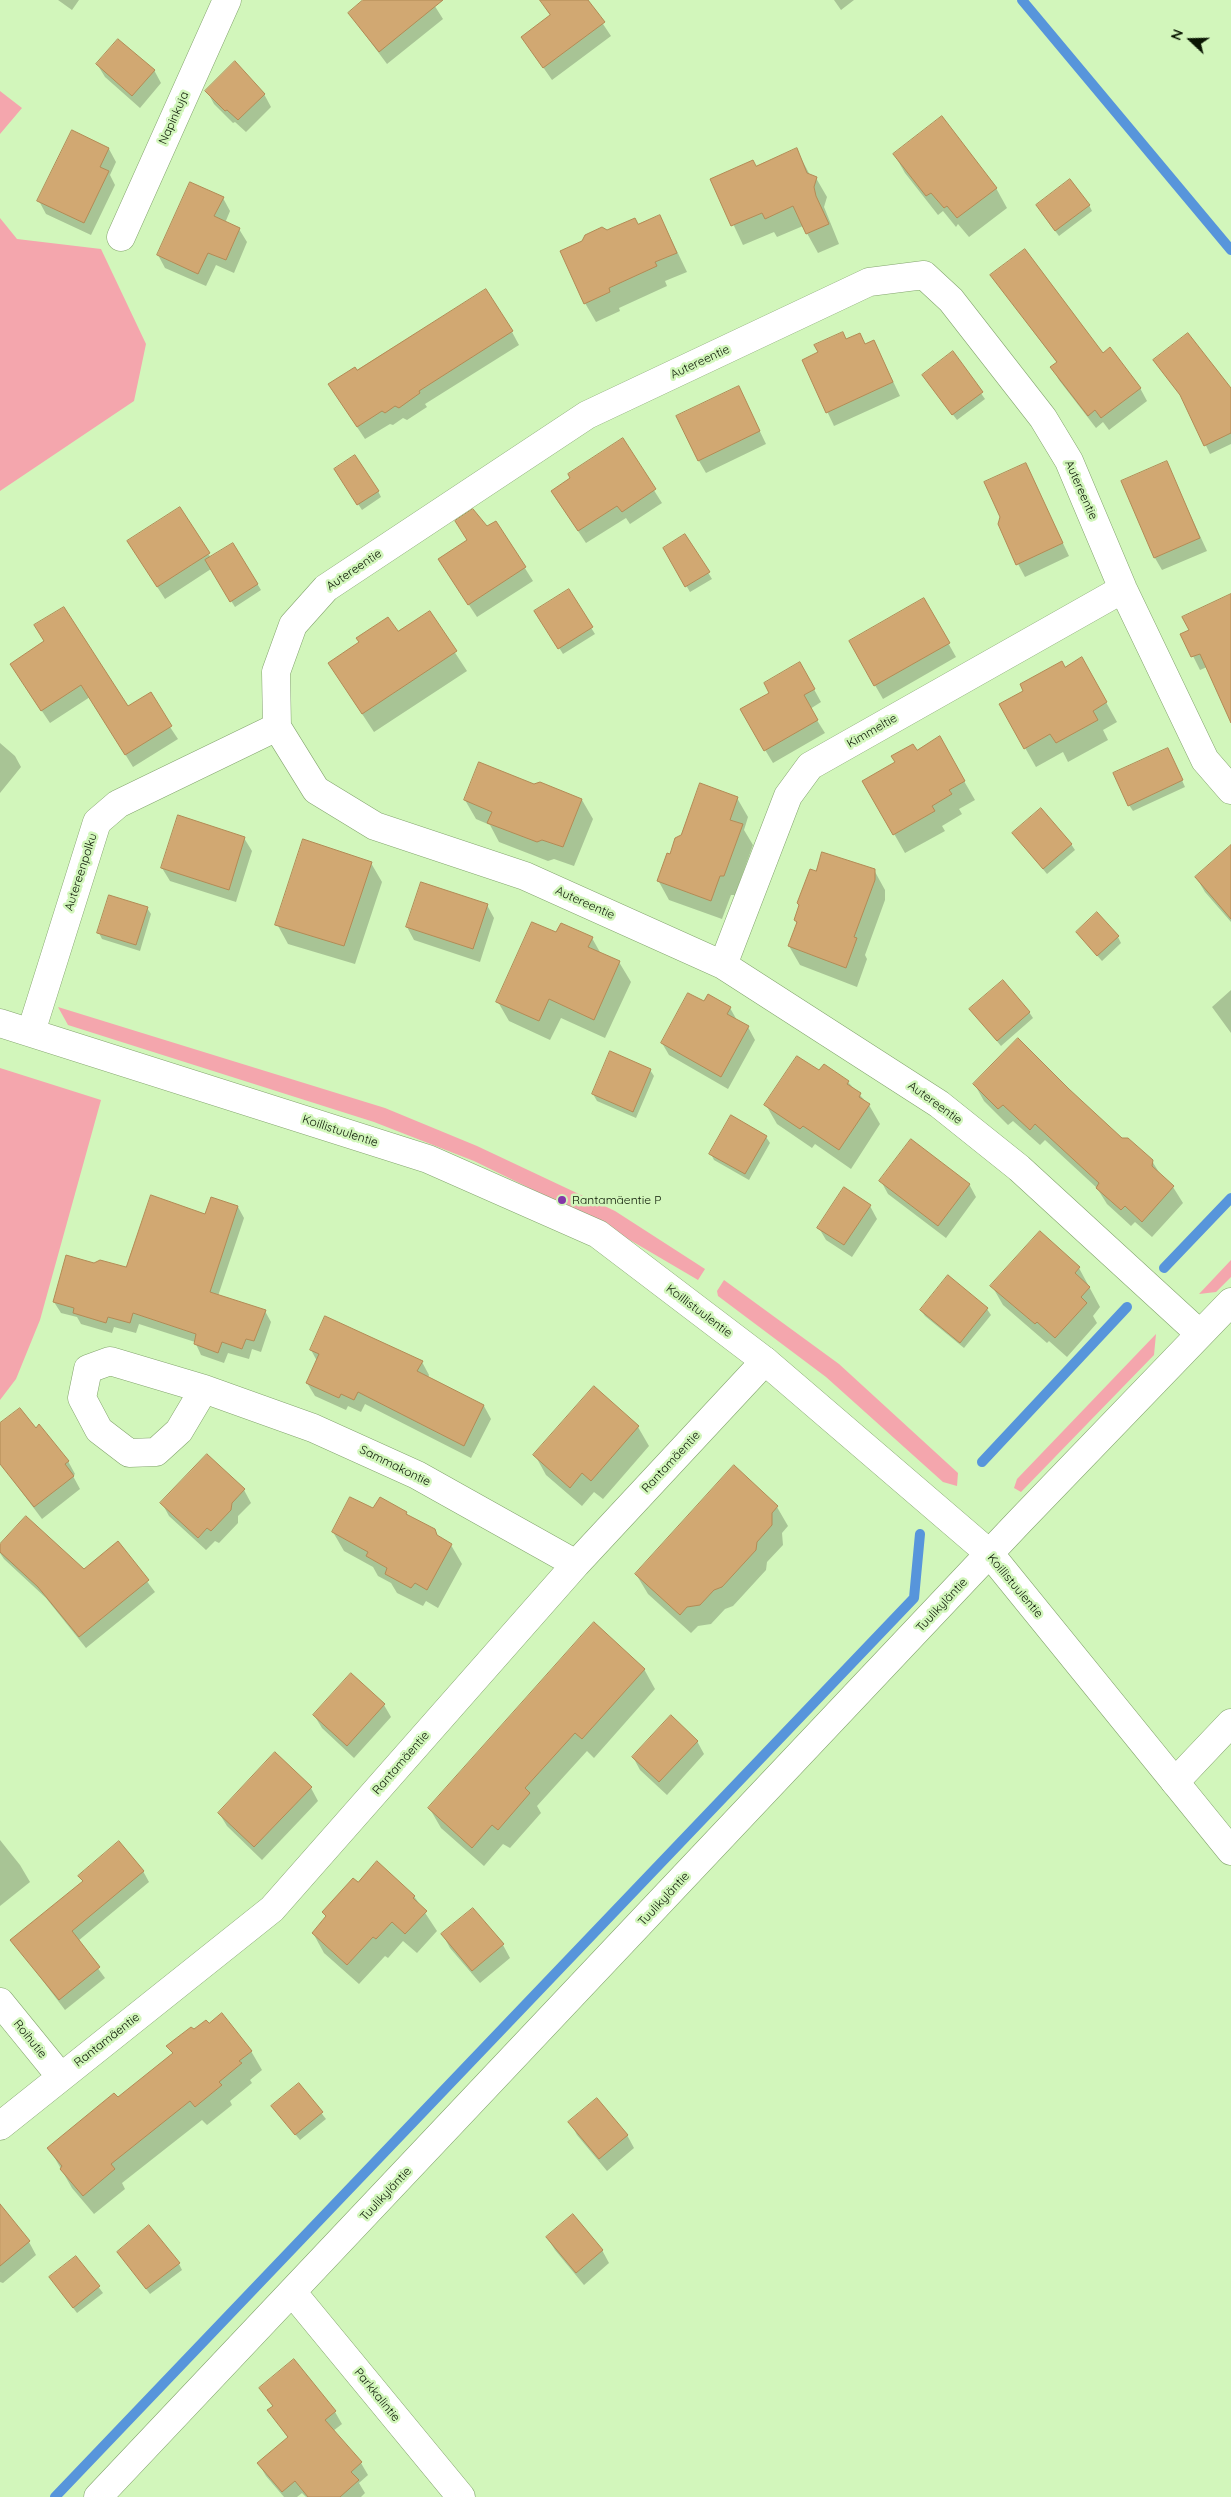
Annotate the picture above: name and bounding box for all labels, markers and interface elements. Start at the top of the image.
north arrow [1166,15,1216,65]
text: N [1167,27,1187,43]
street label: Napinkuja [156,89,192,147]
street label: Autereentie [668,342,732,382]
street label: Autereentie [1062,458,1100,522]
street label: Autereentie [324,546,384,594]
street label: Kimmeltie [844,711,900,751]
street label: Autereenpolku [62,831,100,913]
street label: Autereentie [553,884,617,922]
street label: Autereentie [905,1079,965,1127]
street label: Koillistuulentie [300,1112,380,1150]
place label: Rantamäentie P [572,1193,661,1207]
marker: Rantamäentie P [556,1194,568,1206]
street label: Koillistuulentie [663,1282,735,1340]
street label: Rantamäentie [639,1428,703,1496]
street label: Sammakontie [357,1443,433,1489]
street label: Koillistuulentie [984,1551,1046,1621]
street label: Tuulikyläntie [913,1575,971,1635]
street label: Rantamäentie [370,1728,432,1798]
street label: Tuulikyläntie [635,1869,693,1929]
street label: Rantamäentie [71,2010,143,2070]
street label: Roihutie [10,2017,50,2061]
street label: Tuulikyläntie [357,2164,415,2224]
street label: Parkkalintie [351,2365,403,2425]

